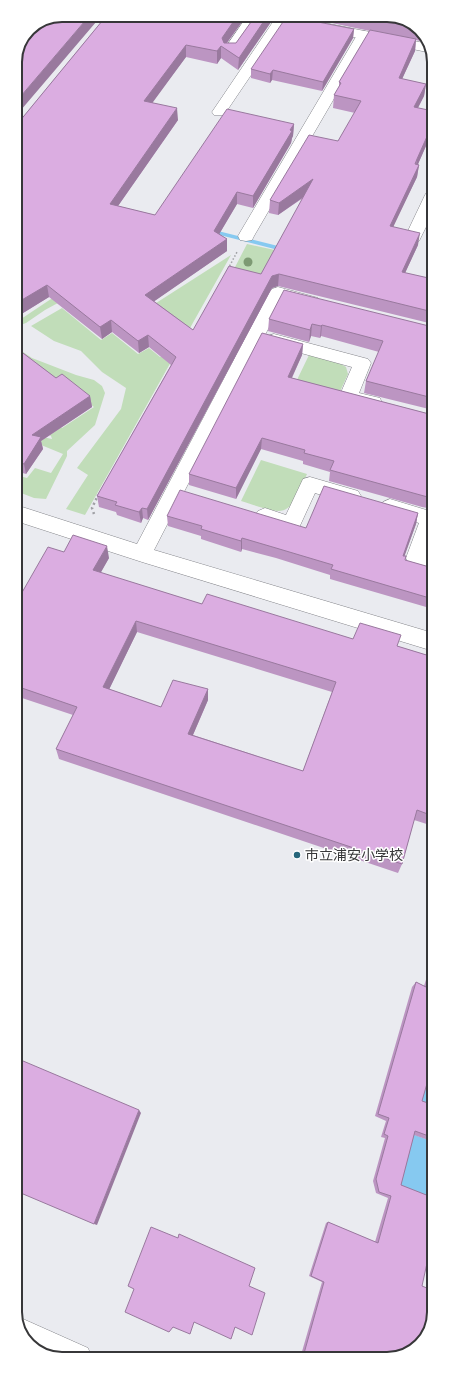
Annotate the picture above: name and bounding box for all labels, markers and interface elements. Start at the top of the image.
place label: 市立浦安小学校 [305,846,403,864]
marker: 市立浦安小学校 [292,850,302,860]

